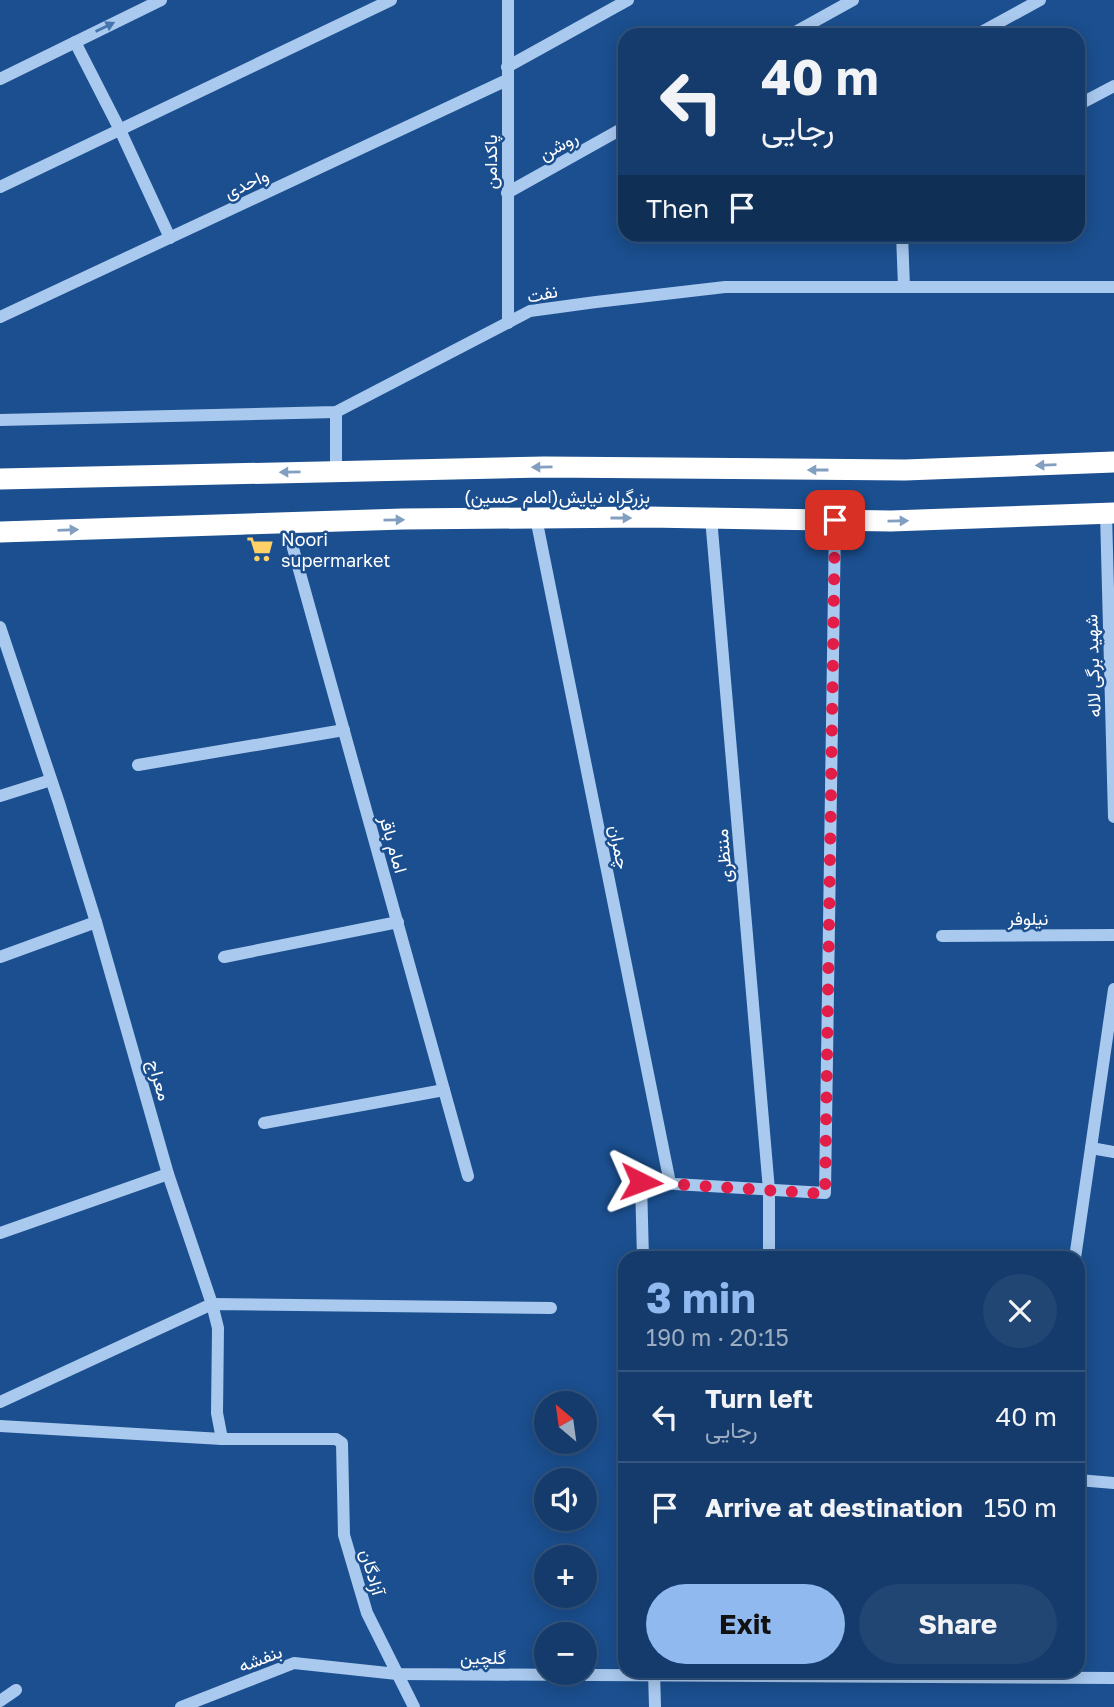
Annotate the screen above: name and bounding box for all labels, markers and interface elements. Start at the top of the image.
one-way arrow [95,22,115,33]
text: 40 m [761,47,879,106]
icon: left [646,56,737,147]
text: رجایی [761,109,834,147]
street label: روشن [535,125,582,165]
street label: پاکدامن [479,135,503,189]
street label: واحدی [220,163,272,204]
icon: arrive [723,189,761,227]
text: Then [646,193,709,224]
street label: نفت [525,279,559,307]
one-way arrow [1035,459,1057,470]
one-way arrow [531,461,553,473]
one-way arrow [807,464,829,475]
one-way arrow [279,467,301,478]
street label: بزرگراه نیایش(امام حسین) [464,485,650,509]
pin [805,490,865,550]
icon: arrive [816,501,854,539]
one-way arrow [610,512,632,524]
one-way arrow [383,514,405,525]
one-way arrow [887,515,909,527]
one-way arrow [57,524,79,535]
place label: Noori supermarket [281,528,391,571]
supermarket icon: Noori supermarket [245,534,275,564]
street label: شهید برگی لاله [1079,614,1106,718]
street label: امام باقر [373,812,413,876]
street label: چمران [603,823,635,871]
street label: منتظری [710,828,737,884]
street label: نیلوفر [1007,907,1048,930]
street label: معراج [142,1057,176,1104]
position arrow [604,1145,678,1219]
text: 3 min [646,1272,756,1322]
button: close [983,1274,1057,1348]
text: 190 m · 20:15 [646,1323,789,1351]
text: Turn left [705,1383,813,1414]
north arrow [534,1391,597,1454]
map controls [534,1391,597,1685]
icon: left [646,1398,684,1436]
text: 40 m [996,1401,1057,1432]
text: رجایی [705,1415,758,1443]
button: sound [534,1468,597,1531]
icon: arrive [646,1489,684,1527]
text: Arrive at destination [705,1492,963,1523]
text: 150 m [984,1492,1057,1523]
button: + [534,1545,597,1608]
street label: آزادگان [355,1547,390,1599]
button: Exit [646,1584,845,1664]
button: Share [859,1584,1057,1664]
button: − [534,1622,597,1685]
street label: بنفشه [235,1640,285,1676]
street label: گلچین [460,1646,506,1670]

